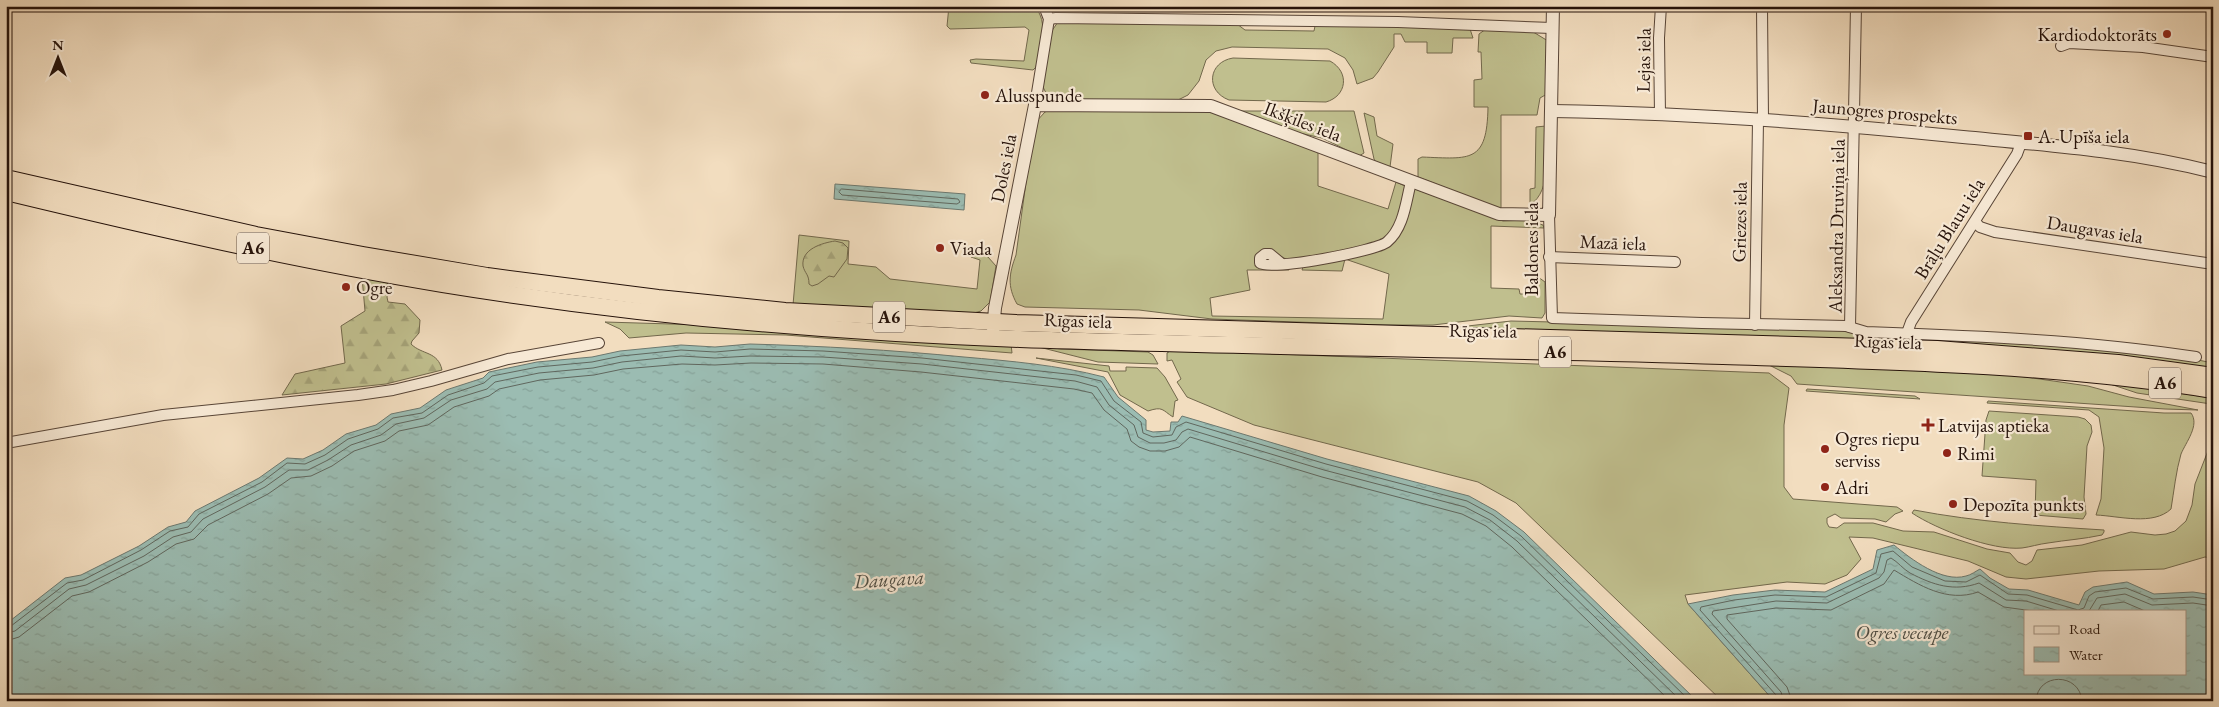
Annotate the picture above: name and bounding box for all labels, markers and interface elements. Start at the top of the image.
place label: Kardiodoktorāts [2037,22,2157,47]
street label: Lejas iela [1630,27,1657,92]
marker: Kardiodoktorāts [2161,28,2173,40]
north arrow [32,32,82,82]
text: N [52,36,64,54]
place label: Alusspunde [994,83,1082,108]
marker: Alusspunde [979,89,991,101]
street label: Jaunogres prospekts [1809,93,1959,130]
street label: Ikšķiles iela [1260,95,1346,148]
place label: A. Upīša iela [2037,124,2130,149]
marker: A. Upīša iela [2022,130,2034,142]
street label: Doles iela [985,131,1022,205]
street label: Aleksandra Druviņa iela [1822,138,1851,314]
street label: Brāļu Blauu iela [1908,173,1991,284]
street label: Griezes iela [1726,181,1753,263]
street label: Baldones iela [1519,202,1544,296]
street label: Daugavas iela [2045,210,2145,250]
street label: Mazā iela [1579,229,1647,256]
road number: A6 [237,232,269,264]
place label: Viada [950,236,992,261]
marker: Viada [934,242,946,254]
place label: Ogre [356,275,393,300]
marker: Ogre [340,281,352,293]
road number: A6 [873,302,905,332]
street label: Rīgas iela [1043,307,1113,334]
street label: Rīgas iela [1449,317,1518,344]
street label: Rīgas iela [1853,328,1923,355]
road number: A6 [1539,337,1571,368]
road number: A6 [2149,368,2181,398]
place label: Latvijas aptieka [1938,413,2050,438]
marker: Latvijas aptieka [1922,419,1934,431]
place label: Ogres riepu serviss [1835,426,1920,473]
place label: Rimi [1957,441,1995,466]
marker: Ogres riepu serviss [1819,443,1831,455]
marker: Rimi [1941,447,1953,459]
place label: Adri [1834,475,1869,500]
marker: Adri [1819,481,1831,493]
place label: Depozīta punkts [1963,492,2084,517]
marker: Depozīta punkts [1947,498,1959,510]
water label: Daugava [852,564,925,594]
legend [2024,610,2186,674]
water label: Ogres vecupe [1856,619,1949,645]
text: Road [2069,619,2101,638]
text: Water [2069,645,2103,664]

